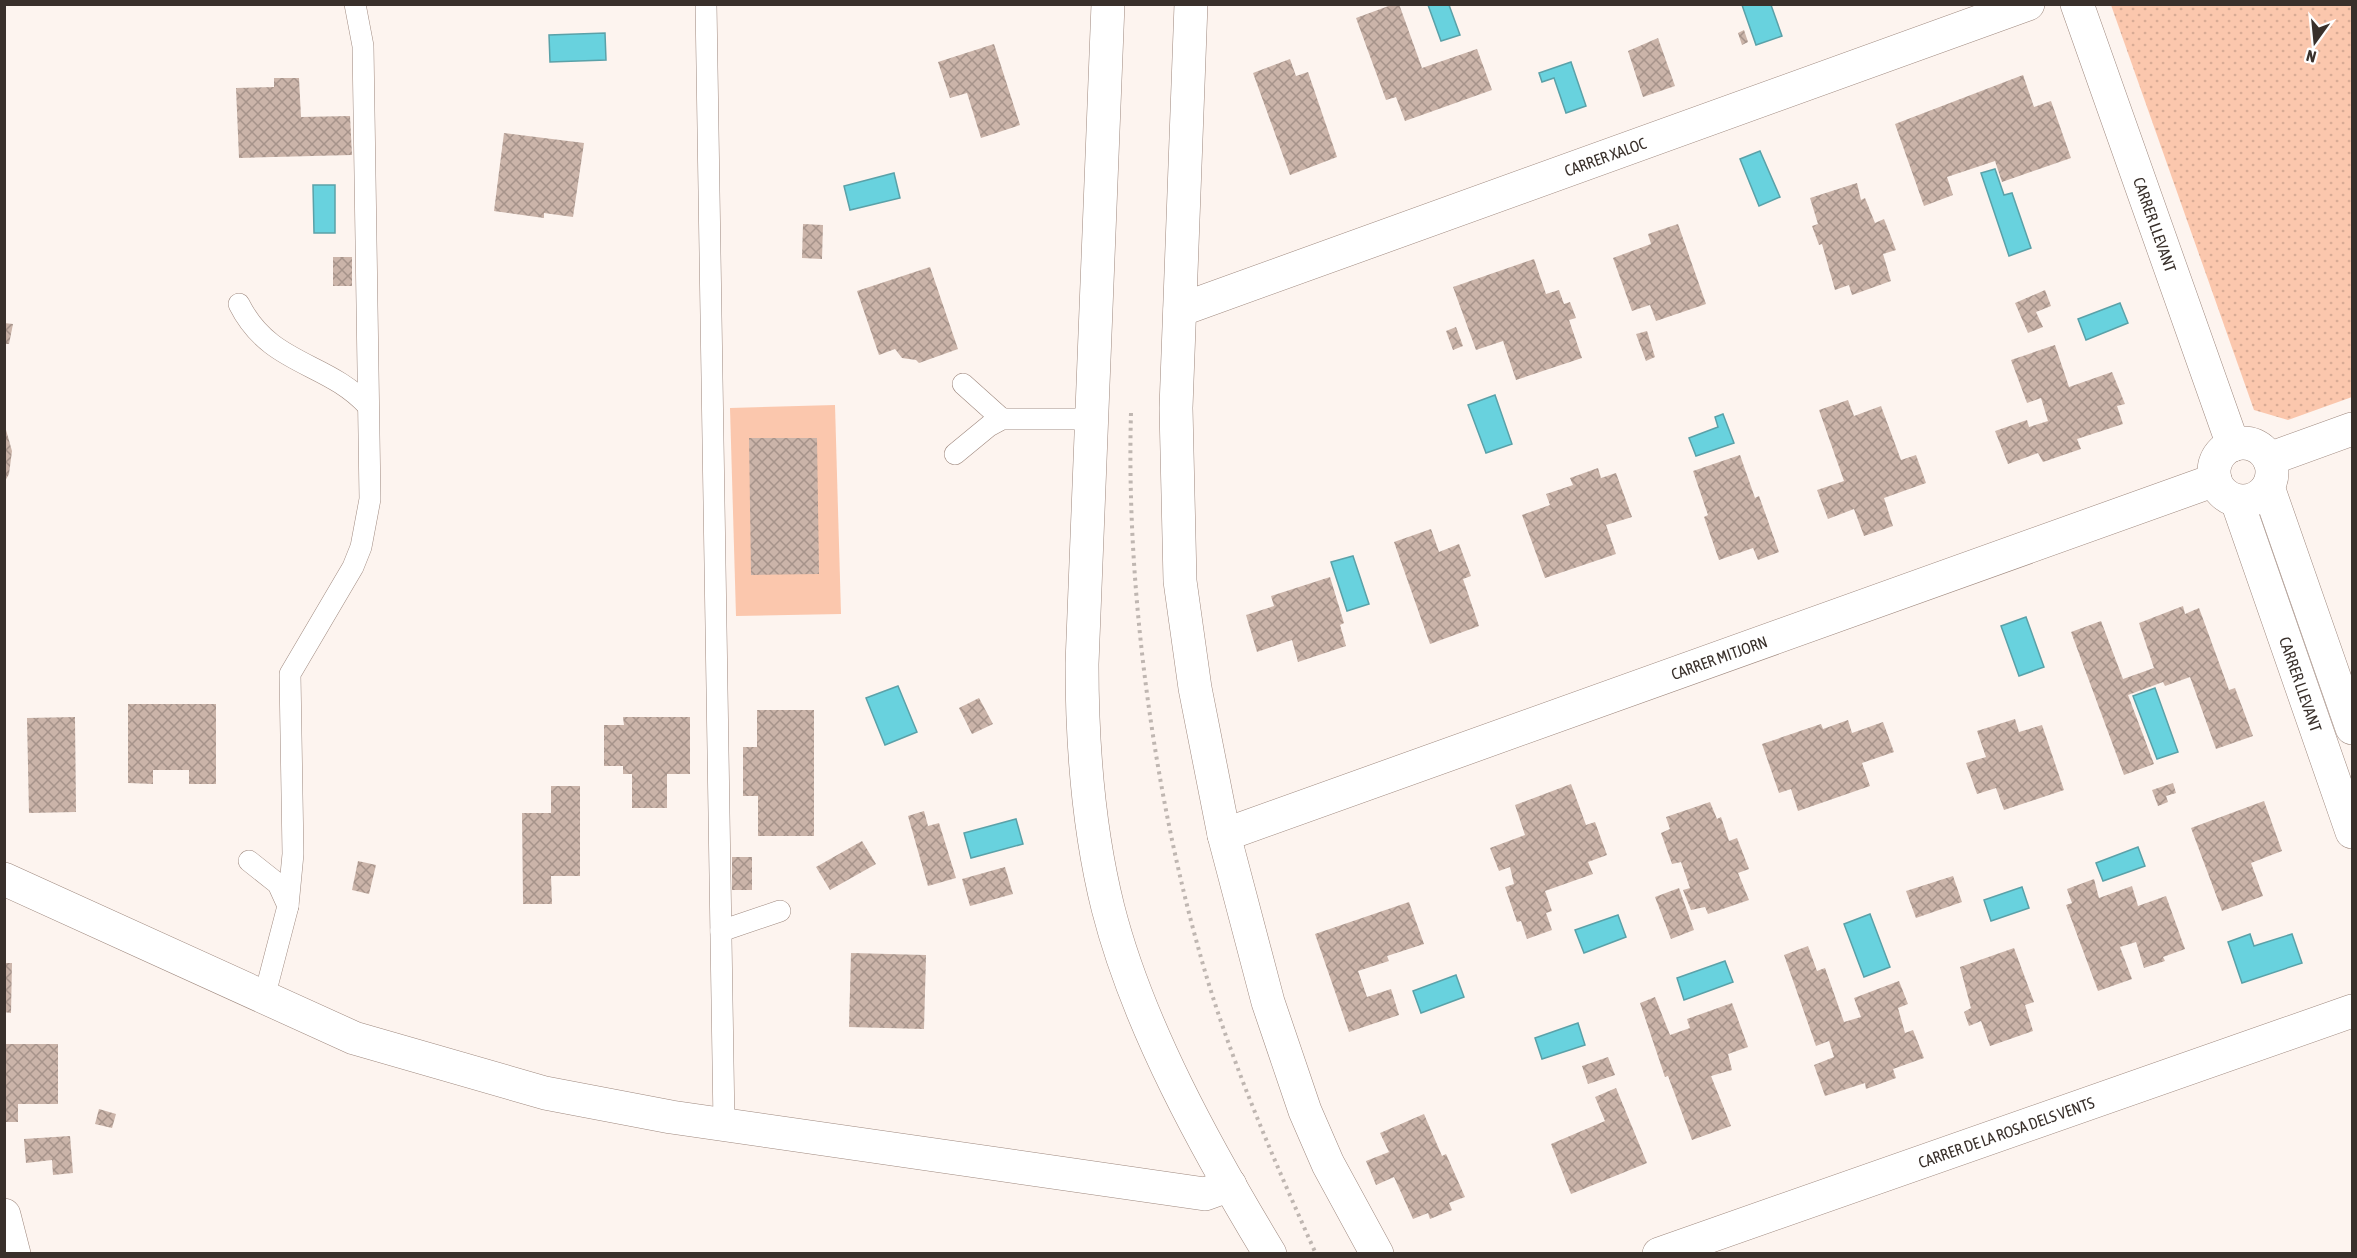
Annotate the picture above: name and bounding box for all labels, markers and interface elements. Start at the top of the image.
north arrow [2285,12,2345,72]
text: N [2304,47,2318,66]
street label: CARRER XALOC [1562,134,1648,180]
street label: CARRER LLEVANT [2130,175,2180,274]
street label: CARRER MITJORN [1669,632,1770,683]
street label: CARRER LLEVANT [2276,634,2325,734]
street label: CARRER DE LA ROSA DELS VENTS [1916,1093,2097,1171]

